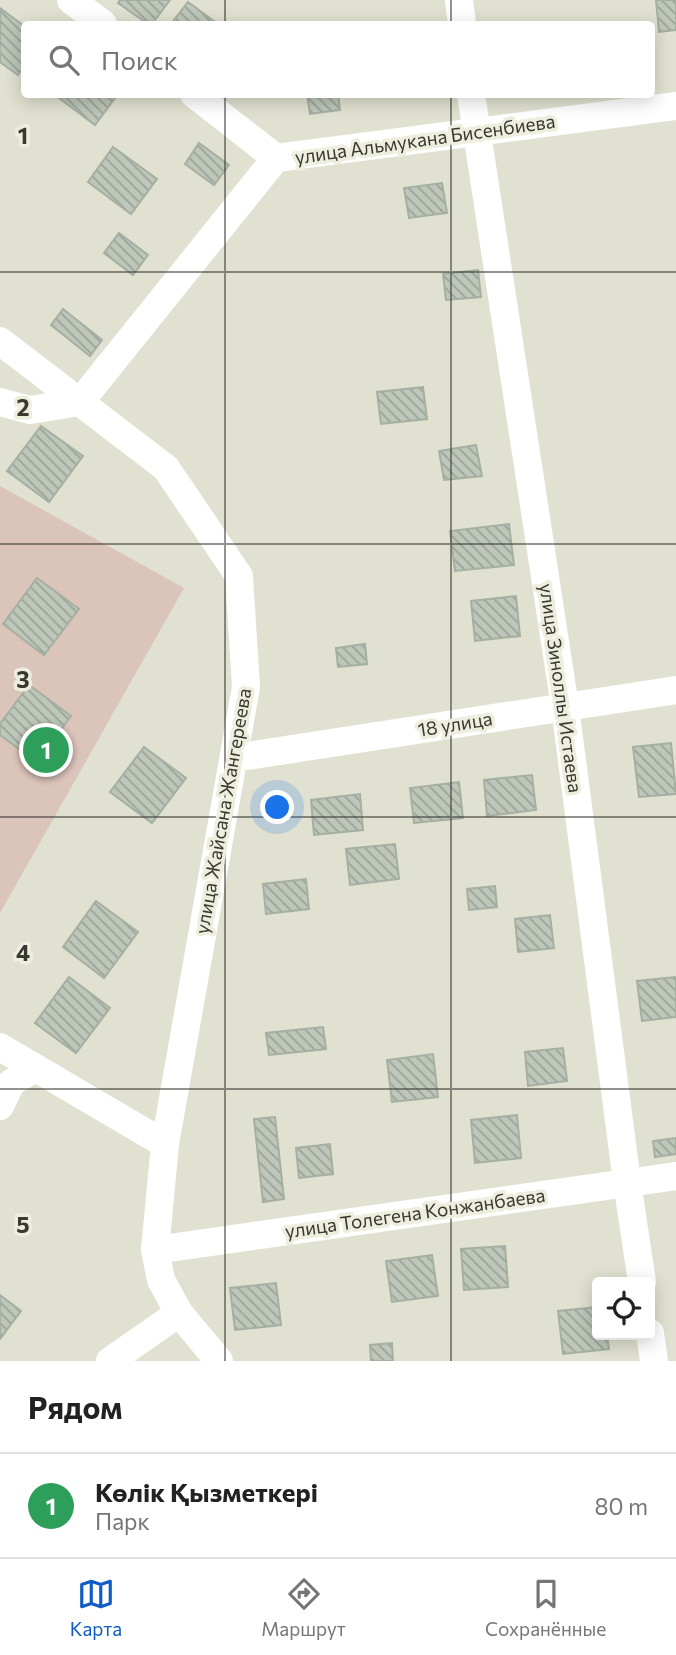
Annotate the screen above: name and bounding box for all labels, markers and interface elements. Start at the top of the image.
search box [21,21,655,98]
icon: search [45,41,83,79]
text: Поиск [101,44,178,75]
street label: улица Альмукана Бисенбиева [293,109,556,168]
text: 1 [18,121,28,149]
text: 2 [16,393,30,421]
street label: улица Зиноллы Истаева [535,582,588,794]
text: 3 [16,665,30,693]
street label: улица Жайсана Жангереева [190,686,255,936]
street label: 18 улица [416,706,494,741]
pin: 1 [23,724,69,776]
your location [260,790,294,824]
text: 4 [16,938,30,966]
street label: улица Толегена Конжанбаева [283,1183,546,1242]
text: 5 [16,1210,30,1238]
map controls [592,1277,655,1340]
button: locate [592,1277,655,1340]
text: Рядом [28,1388,122,1425]
text: Көлік Қызметкері [95,1476,318,1507]
text: 1 [46,1492,56,1520]
text: 80 m [595,1492,648,1520]
text: Парк [95,1507,150,1535]
tab: Карта [70,1575,122,1640]
tab: Маршрут [261,1575,346,1640]
tab: Сохранённые [485,1575,606,1640]

